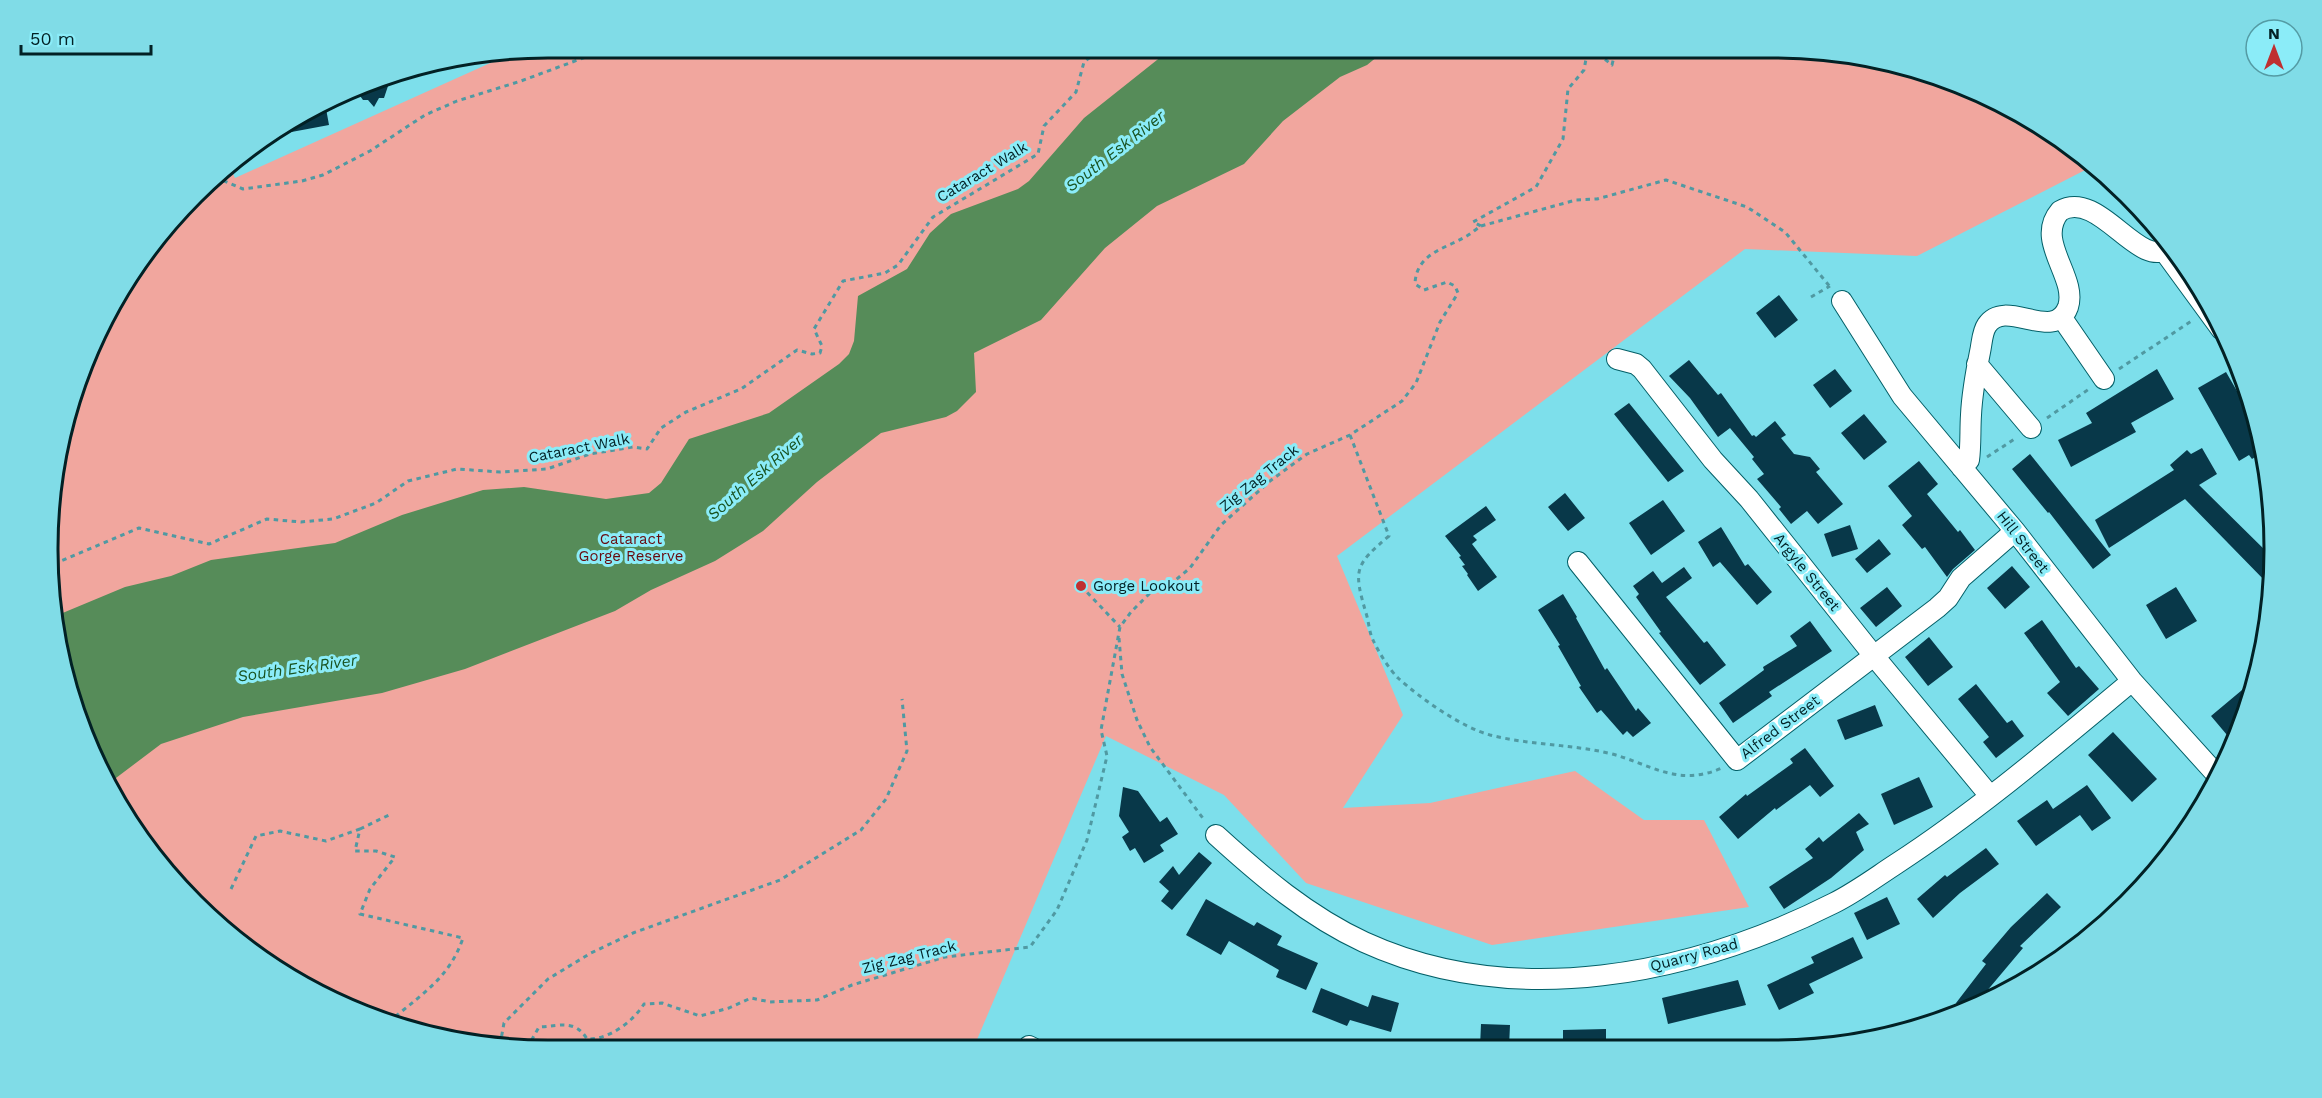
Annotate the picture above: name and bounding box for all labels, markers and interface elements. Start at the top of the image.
scale bar [21,18,152,56]
north arrow [2244,18,2304,78]
text: N [2268,24,2280,43]
text: 50 m [30,28,75,49]
water label: South Esk River [1062,106,1169,196]
street label: Cataract Walk [933,138,1031,206]
street label: Cataract Walk [527,429,632,467]
water label: South Esk River [703,430,807,524]
street label: Zig Zag Track [1216,440,1303,515]
street label: Hill Street [1993,507,2053,577]
street label: Argyle Street [1770,529,1844,615]
park label: Cataract Gorge Reserve [579,530,683,565]
place label: Gorge Lookout [1093,577,1201,595]
marker: Gorge Lookout [1074,579,1088,593]
water label: South Esk River [236,650,359,686]
street label: Alfred Street [1737,691,1824,763]
street label: Quarry Road [1648,935,1740,975]
street label: Zig Zag Track [860,936,958,977]

